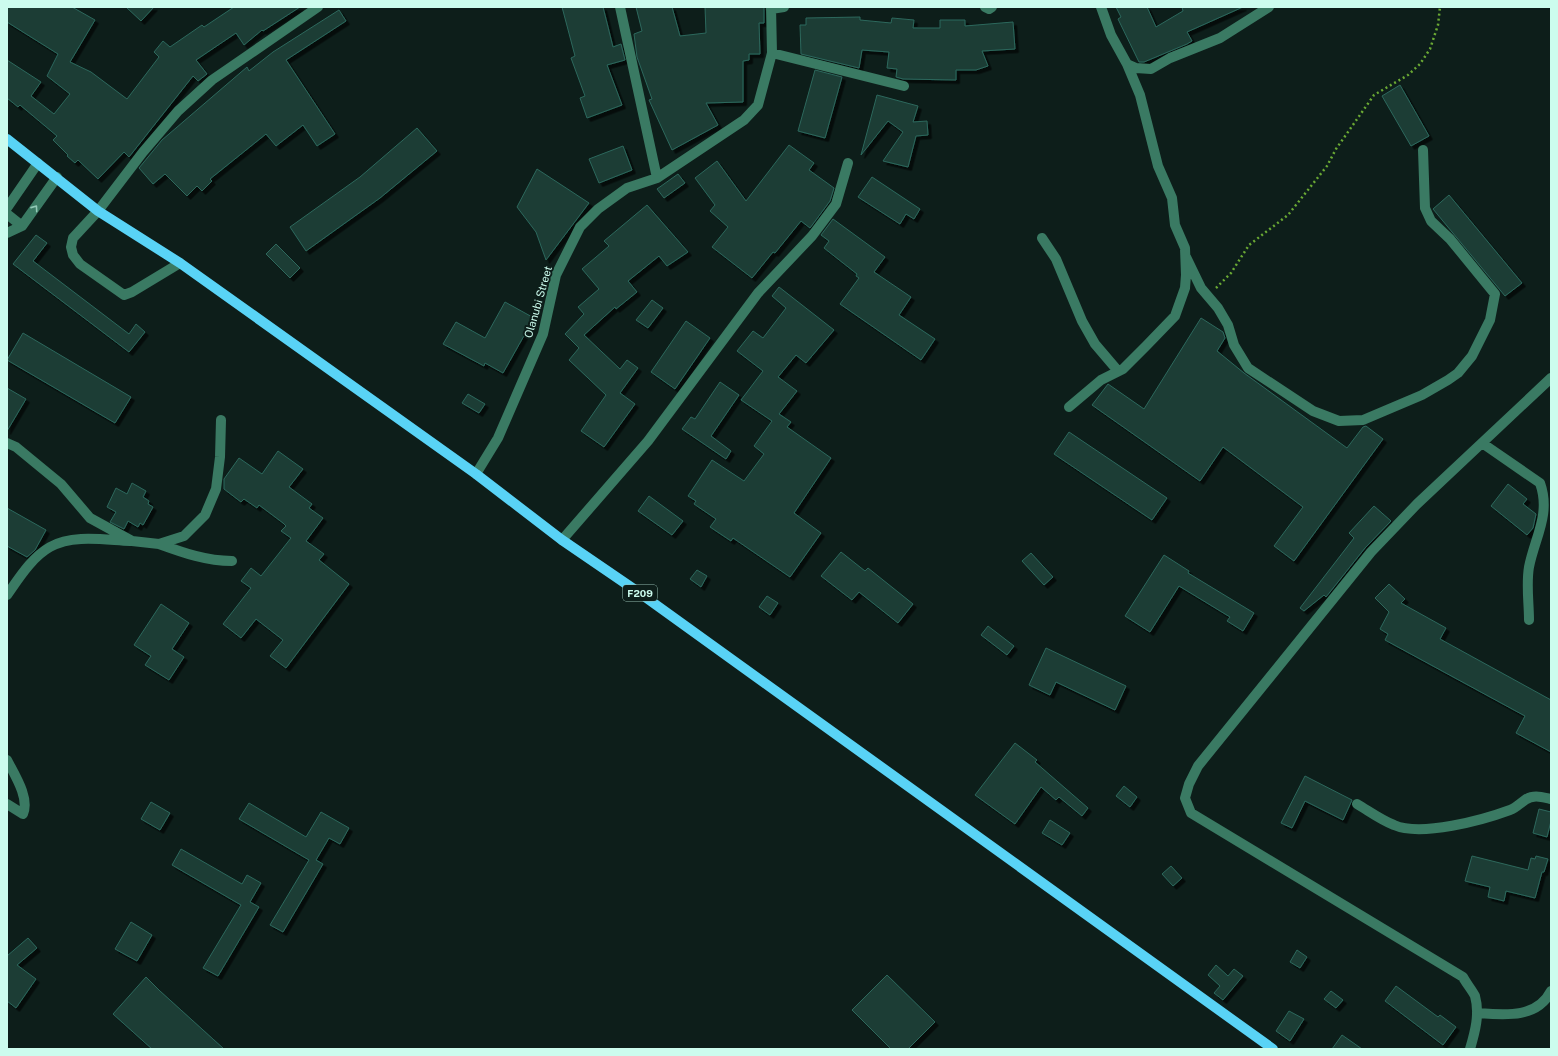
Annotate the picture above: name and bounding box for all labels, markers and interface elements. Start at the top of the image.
one-way arrow [30,206,37,213]
street label: Olanubi Street [522,265,554,339]
road number: F209 [623,585,657,601]

